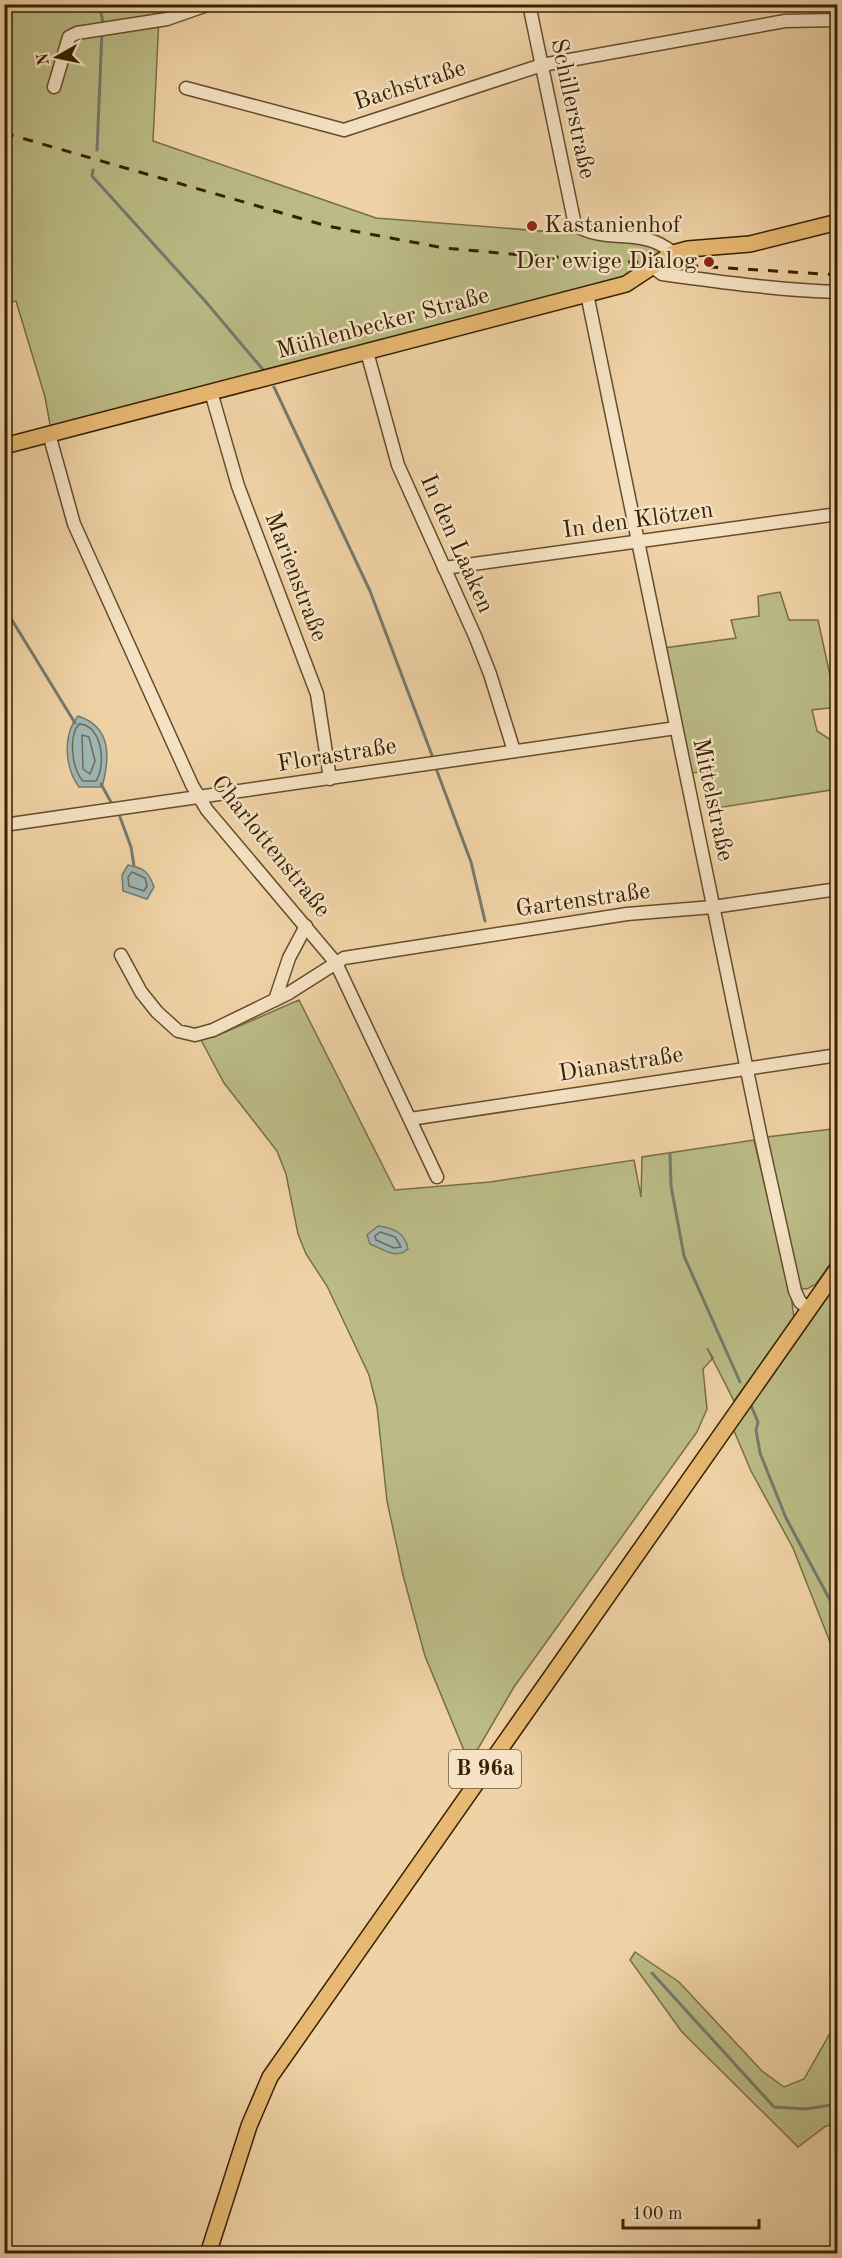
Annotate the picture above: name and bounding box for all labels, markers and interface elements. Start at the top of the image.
north arrow [27,27,87,87]
street label: Schillerstraße [545,37,599,181]
text: N [35,51,53,66]
street label: Bachstraße [351,57,469,115]
place label: Kastanienhof [544,214,682,238]
marker: Kastanienhof [525,219,539,233]
place label: Der ewige Dialog [515,250,697,274]
marker: Der ewige Dialog [702,255,716,269]
street label: Mühlenbecker Straße [274,284,492,364]
street label: In den Laaken [415,471,497,617]
street label: In den Klötzen [561,499,715,543]
street label: Marienstraße [259,509,331,645]
street label: Florastraße [276,735,398,777]
street label: Mittelstraße [687,736,737,864]
street label: Charlottenstraße [206,772,334,922]
street label: Gartenstraße [514,880,652,922]
street label: Dianastraße [557,1043,685,1087]
road number: B 96a [449,1750,521,1788]
scale bar [623,2192,760,2230]
text: 100 m [632,2205,683,2223]

